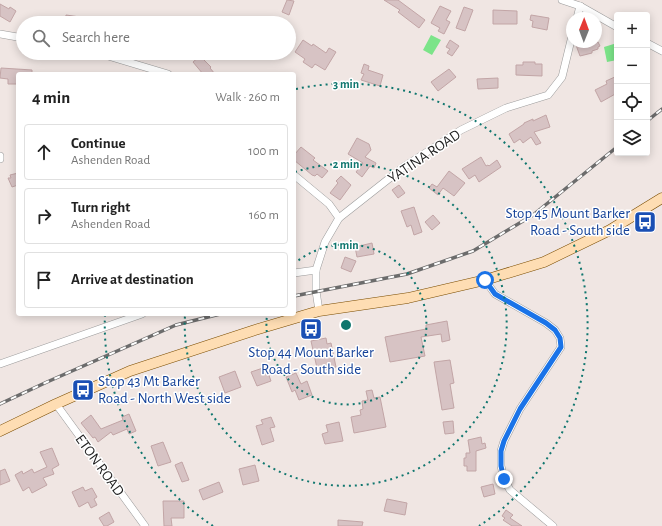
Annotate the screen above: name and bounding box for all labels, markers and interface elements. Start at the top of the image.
north arrow [566,12,602,48]
map controls [614,12,650,156]
button: + [614,12,650,48]
search box [16,16,296,60]
icon: search [30,27,52,49]
text: Search here [62,30,130,45]
button: − [614,48,650,84]
text: 3 min [333,78,359,90]
button: locate [614,84,650,120]
text: 4 min [32,89,70,106]
text: Walk · 260 m [215,91,280,104]
button: layers [614,120,650,156]
street label: YATINA ROAD [385,127,463,186]
text: Continue [71,136,126,151]
icon: ahead [33,141,55,163]
text: 100 m [248,145,279,158]
text: Ashenden Road [71,154,150,167]
text: 2 min [333,158,359,170]
text: Turn right [71,200,130,215]
icon: right [33,205,55,227]
place label: Stop 45 Mount Barker Road - South side [505,206,630,238]
text: 160 m [249,209,279,222]
bus stop icon: Stop 45 Mount Barker Road - South side [632,209,658,235]
text: Ashenden Road [71,218,150,231]
text: 1 min [333,239,359,251]
icon: arrive [33,269,55,291]
route start [476,271,494,289]
text: Arrive at destination [71,272,194,287]
bus stop icon: Stop 44 Mount Barker Road - South side [298,316,324,342]
centre of rings [339,318,353,332]
place label: Stop 44 Mount Barker Road - South side [248,345,374,377]
place label: Stop 43 Mt Barker Road - North West side [98,374,231,406]
bus stop icon: Stop 43 Mt Barker Road - North West side [70,377,96,403]
street label: ETON ROAD [72,432,127,499]
route end [495,470,513,488]

